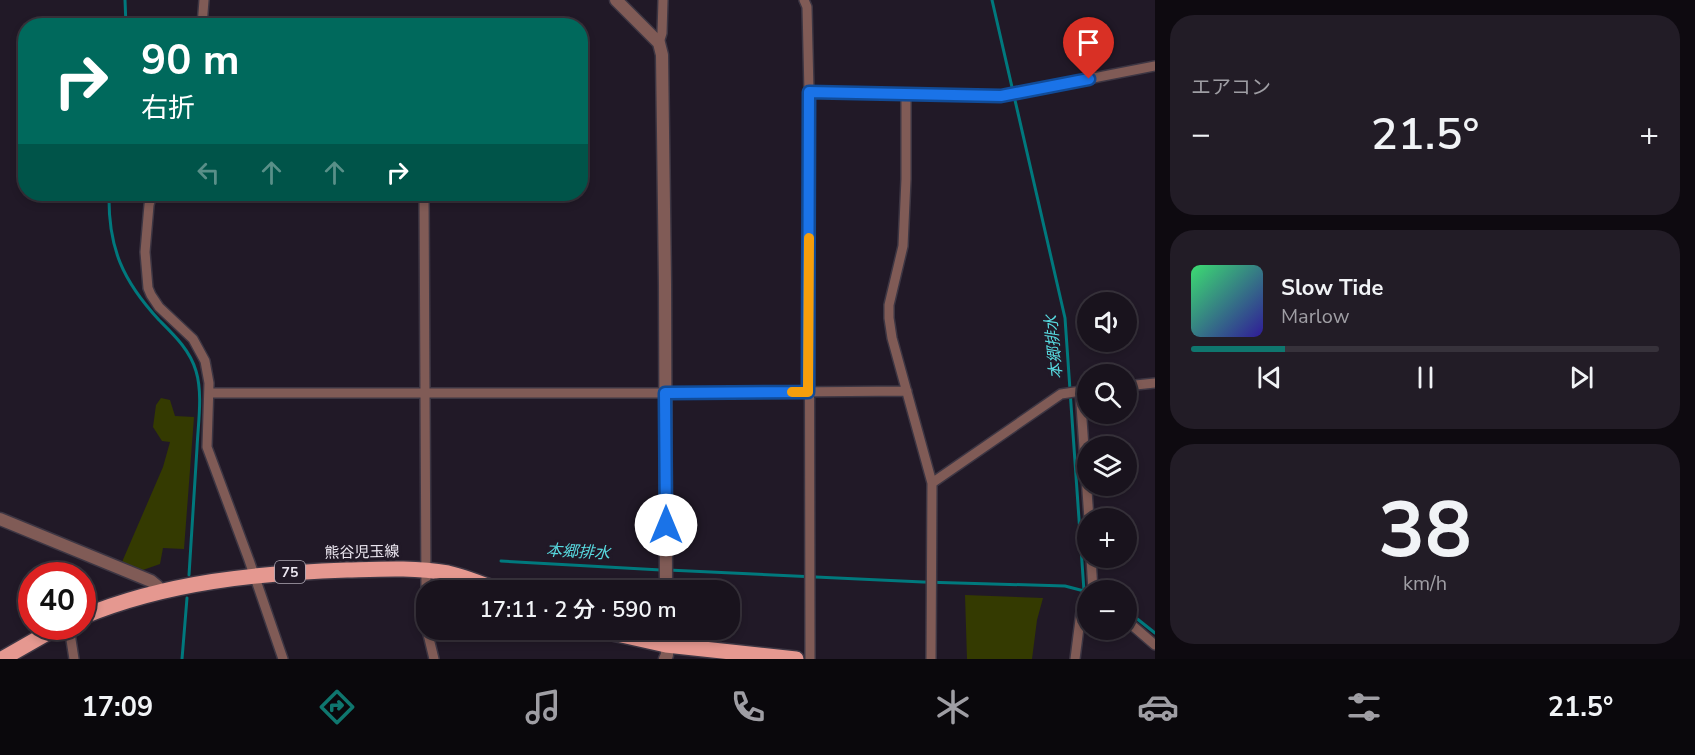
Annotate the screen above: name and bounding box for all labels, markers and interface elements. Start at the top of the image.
pin [1063,17,1114,79]
icon: arrive [1072,26,1105,59]
text: 90 m [141,32,240,89]
icon: right [42,42,120,120]
text: エアコン [1191,74,1271,101]
text: 右折 [141,90,195,127]
text: 21.5° [1371,104,1479,165]
text: − [1191,112,1211,157]
text: + [1639,112,1659,157]
icon: left [192,156,225,189]
icon: ahead [255,156,288,189]
icon: ahead [318,156,351,189]
icon: right [381,156,414,189]
text: Slow Tide [1281,273,1383,303]
map controls [1077,292,1137,640]
button: sound [1077,292,1137,352]
text: Marlow [1281,303,1349,330]
water label: 本郷排水 [1040,312,1068,380]
icon: previous [1253,361,1286,394]
icon: pause [1409,361,1442,394]
icon: next [1565,361,1598,394]
button: search [1077,364,1137,424]
button: layers [1077,436,1137,496]
text: 38 [1378,477,1472,584]
position arrow [634,493,698,557]
button: + [1077,508,1137,568]
water label: 本郷排水 [545,539,613,565]
street label: 熊谷児玉線 [324,541,400,563]
road number: 75 [275,561,305,583]
speed limit sign: 40 [18,562,96,640]
text: km/h [1403,570,1447,597]
button: − [1077,580,1137,640]
text: 17:11 · 2 分 · 590 m [479,595,677,625]
icon: directions [316,686,358,728]
icon: music [522,686,564,728]
icon: phone [727,686,769,728]
icon: climate [932,686,974,728]
icon: car [1137,686,1179,728]
icon: filters [1343,686,1385,728]
text: 17:09 [82,689,153,726]
text: 21.5° [1548,689,1613,726]

